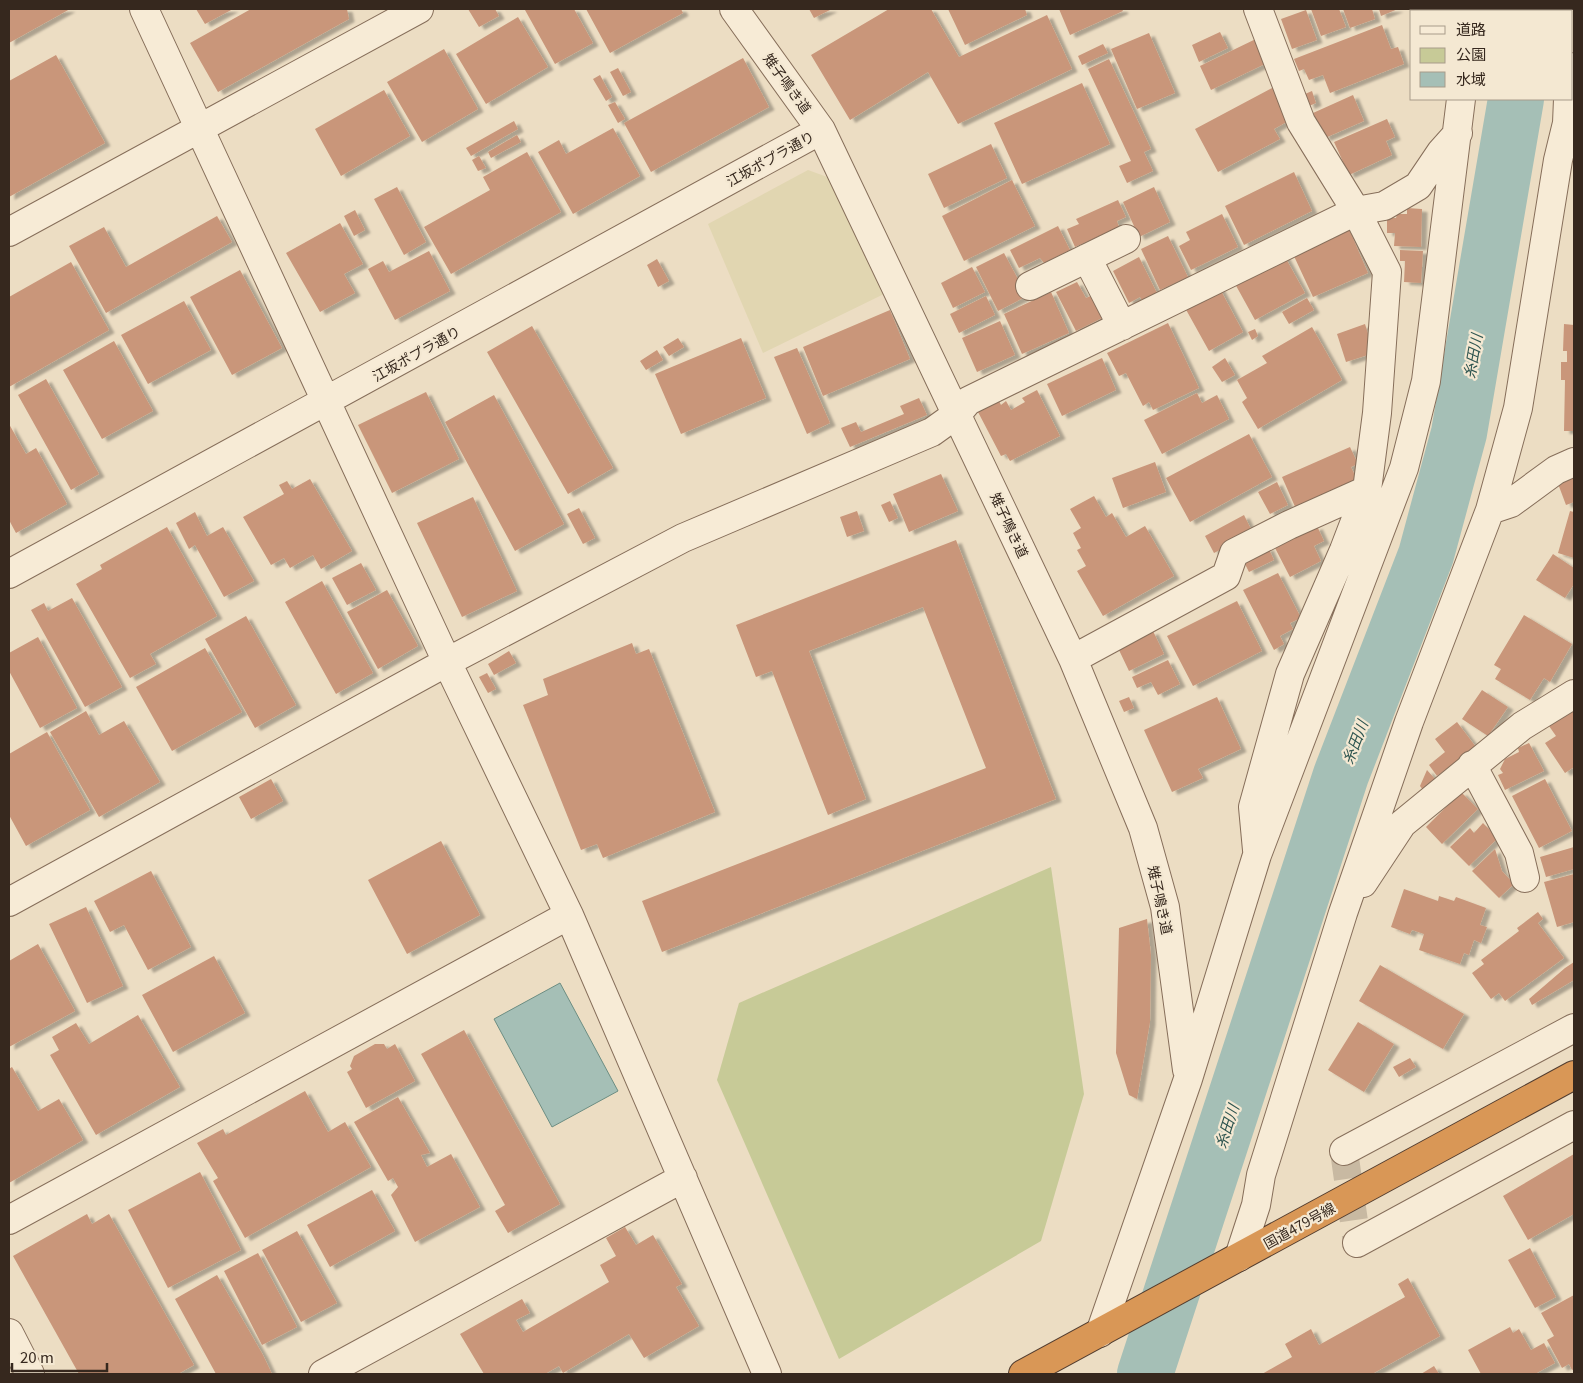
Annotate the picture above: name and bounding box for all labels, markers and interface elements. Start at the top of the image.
legend [1410,10,1573,100]
text: 道路 [1456,18,1486,39]
text: 公園 [1456,43,1486,64]
street label: 雉子鳴き道 [759,49,817,117]
text: 水域 [1456,68,1486,89]
street label: 江坂ポプラ通り [722,125,818,191]
street label: 江坂ポプラ通り [368,320,464,386]
water label: 糸田川 [1458,330,1487,380]
street label: 雉子鳴き道 [986,489,1034,561]
water label: 糸田川 [1336,715,1373,767]
street label: 雉子鳴き道 [1144,864,1178,936]
water label: 糸田川 [1209,1099,1244,1151]
street label: 国道479号線 [1259,1197,1339,1253]
scale bar [12,1340,108,1372]
text: 20 m [20,1346,54,1367]

